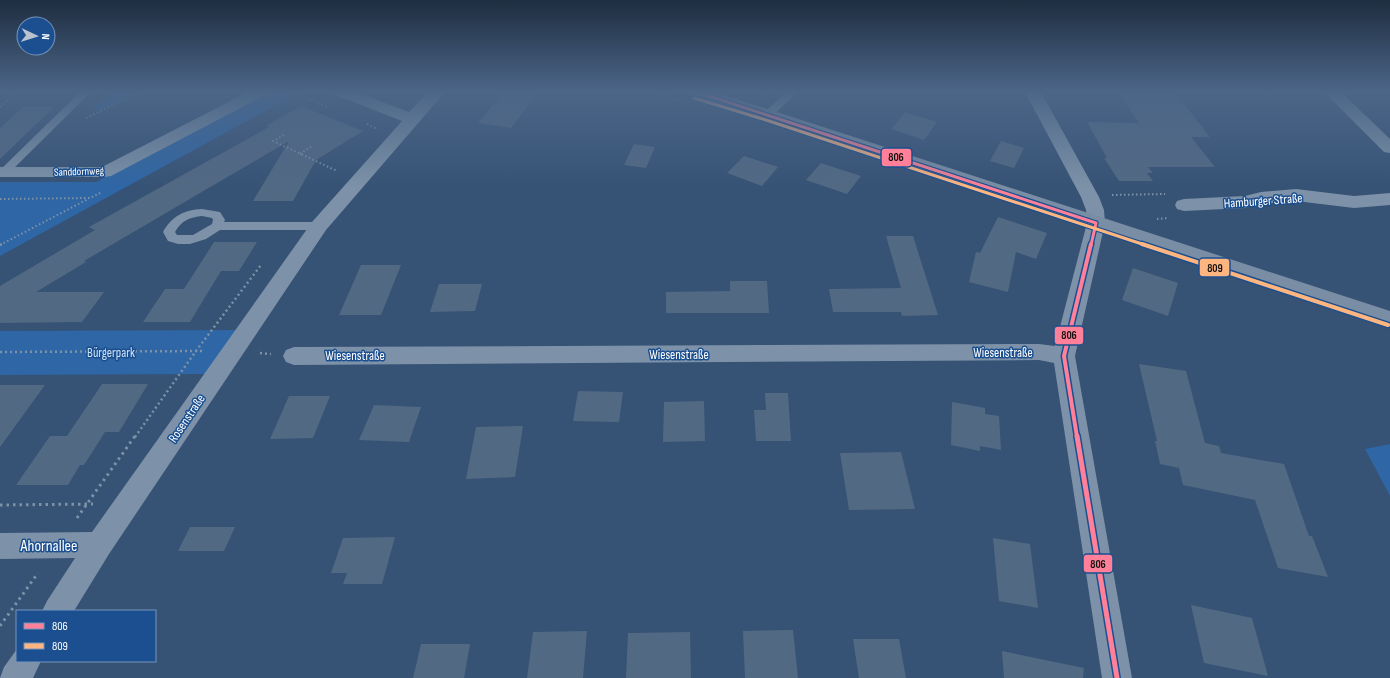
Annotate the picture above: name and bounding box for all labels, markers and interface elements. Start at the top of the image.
north arrow [16,16,56,56]
text: N [39,33,52,40]
line badge: 806 [881,148,912,167]
text: 806 [888,151,904,164]
street label: Sanddornweg [54,164,105,179]
street label: Hamburger Straße [1223,190,1303,212]
line badge: 809 [1199,258,1230,277]
text: 809 [1207,262,1223,275]
line badge: 806 [1054,326,1084,345]
text: 806 [1061,329,1077,342]
park label: Bürgerpark [87,345,135,361]
street label: Wiesenstraße [973,345,1033,361]
street label: Wiesenstraße [649,347,709,363]
street label: Wiesenstraße [325,348,385,364]
street label: Rosenstraße [165,391,209,446]
street label: Ahornallee [20,537,77,556]
line badge: 806 [1083,554,1113,573]
text: 806 [1090,558,1106,571]
legend [16,610,156,662]
text: 806 [52,619,68,634]
text: 809 [52,639,68,654]

